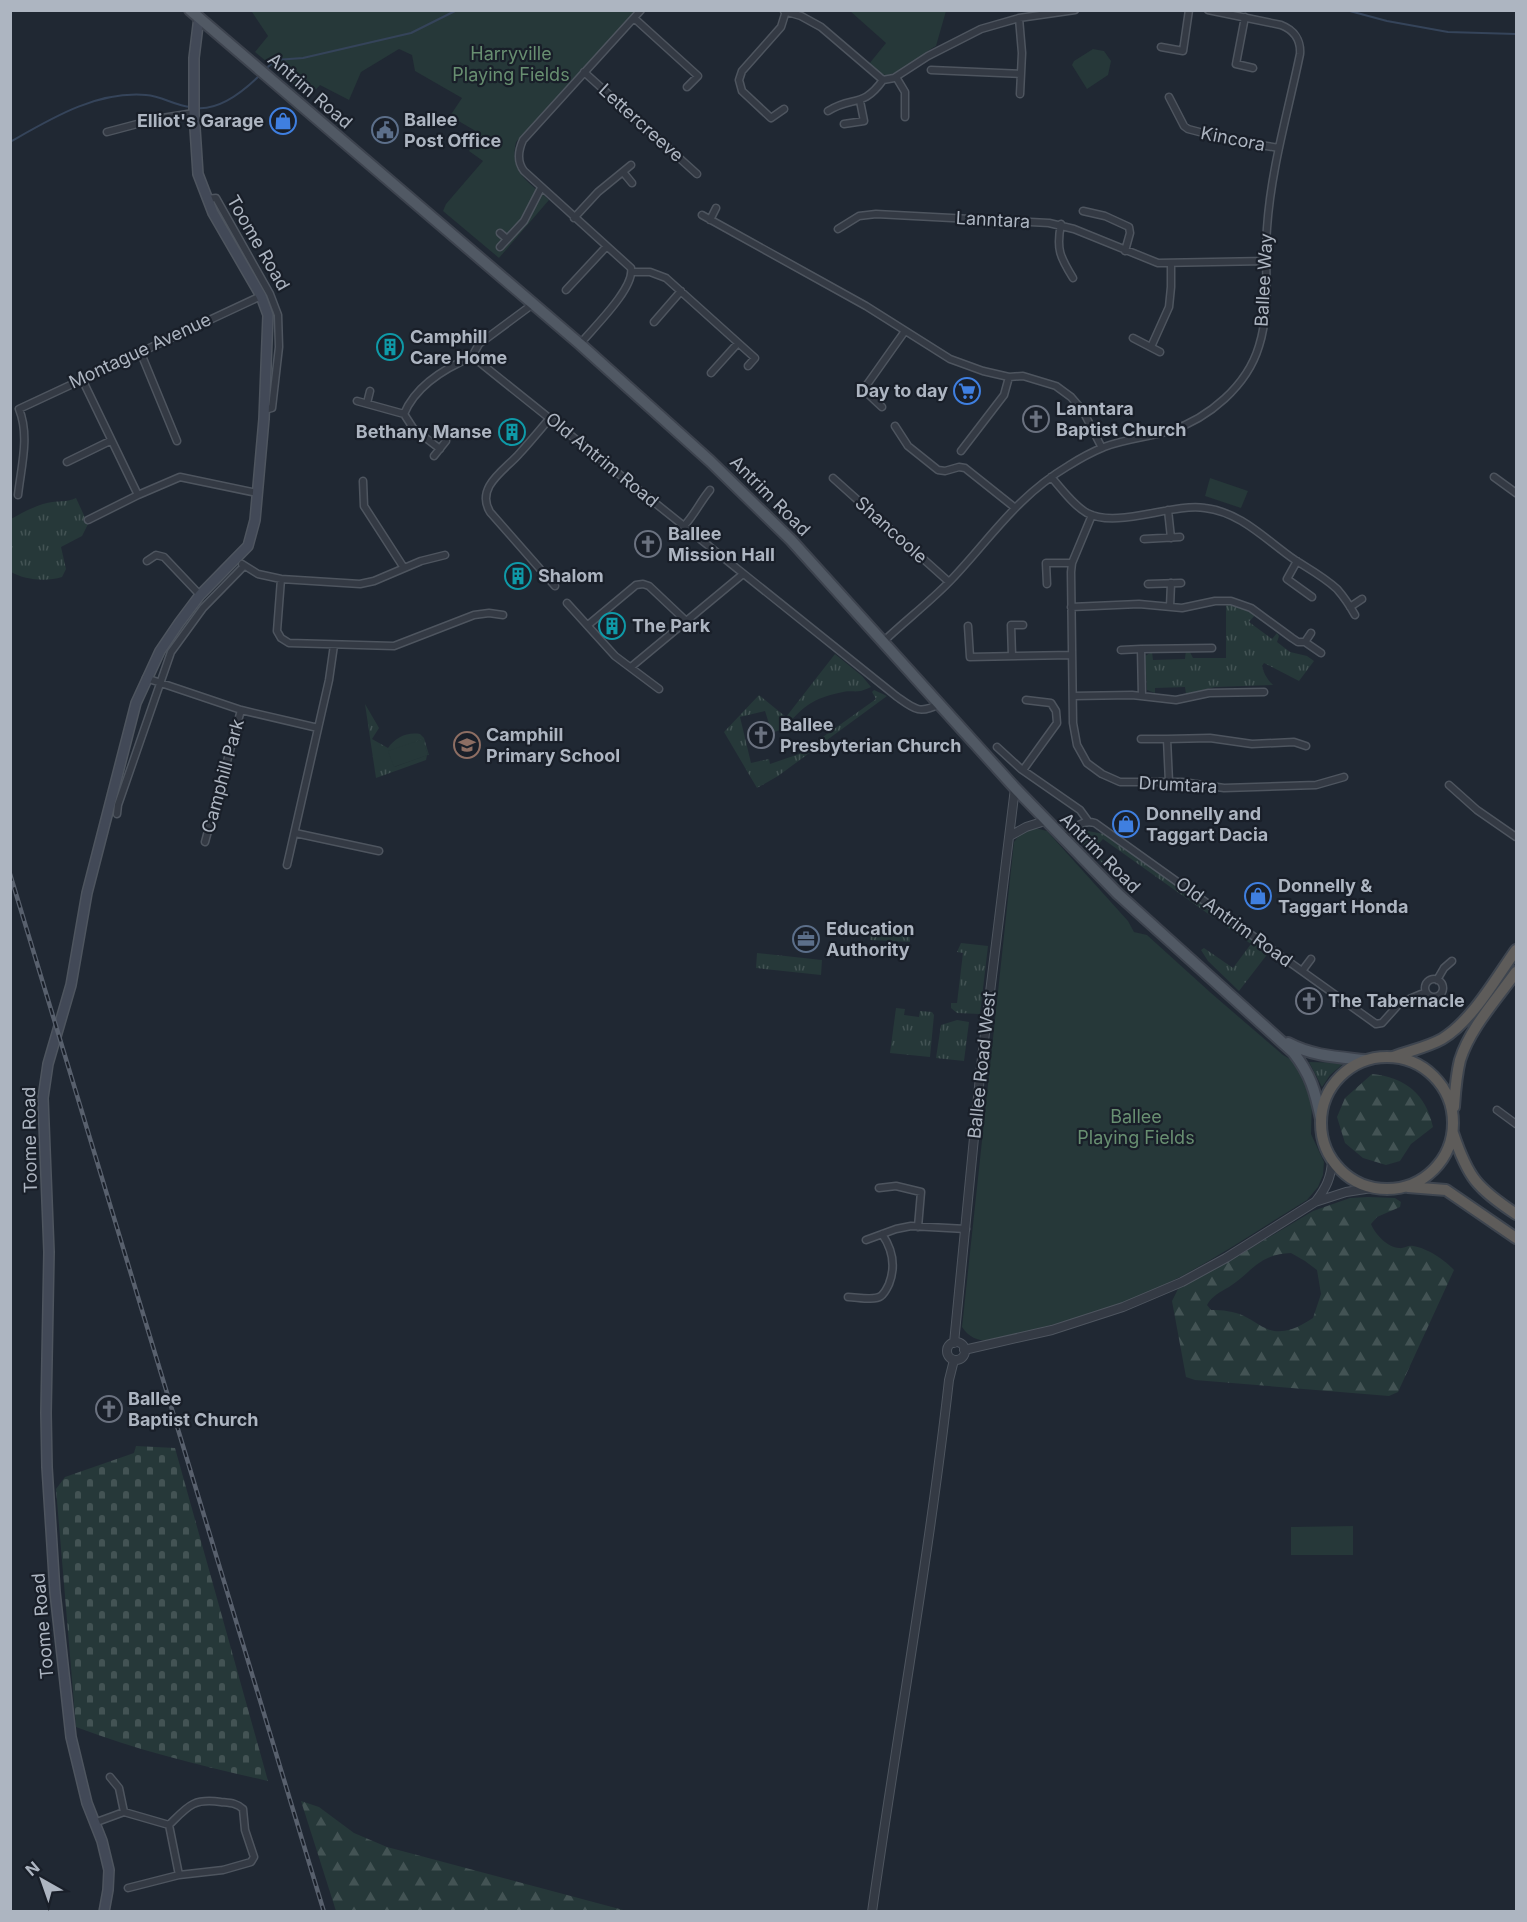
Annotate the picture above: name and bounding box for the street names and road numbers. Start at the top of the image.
street label: Antrim Road [264,48,357,133]
street label: Lettercreeve [595,79,688,166]
street label: Kincora [1199,122,1267,155]
street label: Toome Road [223,191,294,294]
street label: Lanntara [955,207,1031,232]
street label: Ballee Way [1251,233,1276,327]
street label: Montague Avenue [65,308,214,393]
street label: Old Antrim Road [542,408,663,511]
street label: Antrim Road [726,451,815,540]
street label: Shancoole [851,492,932,567]
street label: Camphill Park [197,716,248,835]
street label: Drumtara [1138,772,1218,797]
street label: Antrim Road [1056,808,1145,897]
street label: Old Antrim Road [1172,872,1297,971]
street label: Ballee Road West [963,990,1000,1140]
street label: Toome Road [18,1087,41,1193]
street label: Toome Road [27,1572,58,1680]

